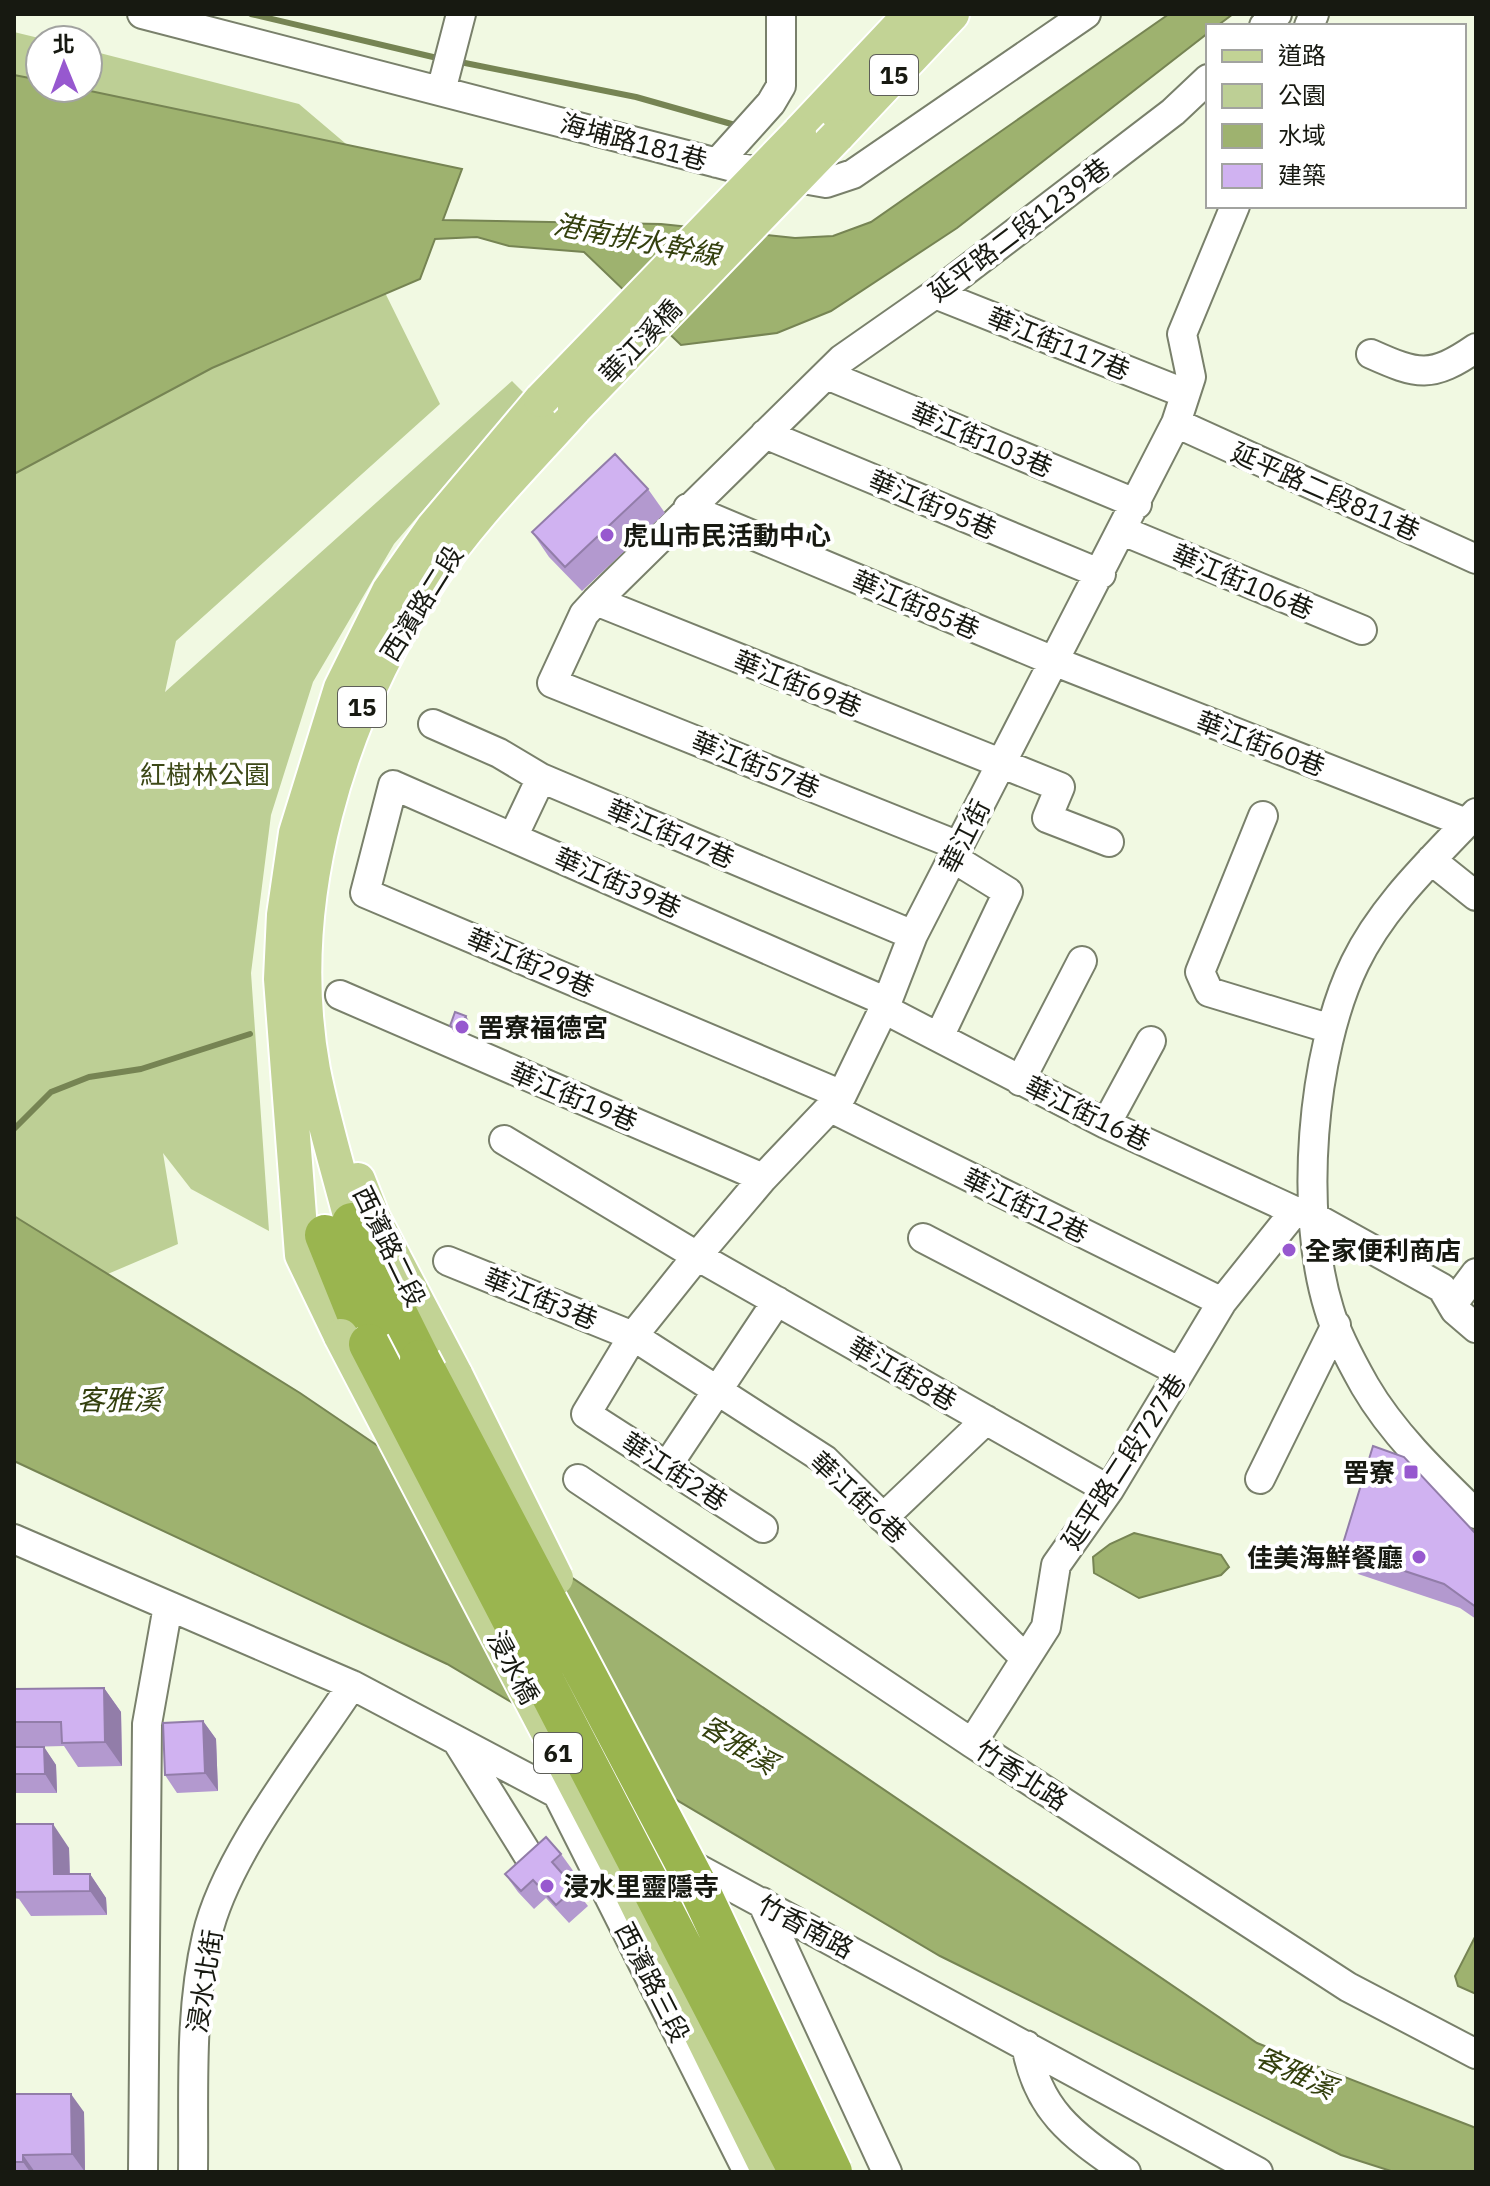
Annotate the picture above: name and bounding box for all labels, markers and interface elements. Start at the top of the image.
north arrow [24,24,104,104]
legend [1206,24,1466,208]
text: 北 [52,29,75,58]
text: 道路 [1278,39,1326,71]
road number: 15 [870,55,918,95]
text: 公園 [1278,79,1326,111]
street label: 海埔路181巷 [557,105,711,177]
text: 水域 [1278,119,1326,151]
street label: 延平路二段1239巷 [922,150,1116,308]
text: 建築 [1278,159,1326,191]
water label: 港南排水幹線 [551,205,726,274]
street label: 華江溪橋 [592,292,688,390]
street label: 華江街117巷 [983,299,1135,387]
street label: 華江街103巷 [906,394,1058,484]
street label: 延平路二段811巷 [1226,434,1426,548]
street label: 華江街95巷 [864,462,1002,546]
place label: 虎山市民活動中心 [623,518,831,552]
marker: 虎山市民活動中心 [598,526,616,544]
street label: 華江街106巷 [1167,536,1319,626]
street label: 西濱路二段 [372,539,470,667]
street label: 華江街85巷 [847,562,985,646]
street label: 華江街69巷 [729,642,867,724]
road number: 15 [338,687,386,727]
street label: 華江街60巷 [1192,703,1330,783]
street label: 華江街57巷 [687,723,825,805]
park label: 紅樹林公園 [140,757,270,791]
street label: 華江街47巷 [602,791,740,875]
street label: 華江街 [931,794,997,878]
street label: 華江街39巷 [549,839,687,925]
street label: 華江街29巷 [462,920,600,1004]
place label: 罟寮福德宮 [478,1010,608,1044]
marker: 罟寮福德宮 [453,1018,471,1036]
street label: 華江街19巷 [505,1054,643,1138]
street label: 華江街16巷 [1020,1068,1156,1158]
street label: 華江街12巷 [958,1160,1094,1250]
street label: 西濱路二段 [346,1180,434,1312]
place label: 全家便利商店 [1305,1233,1461,1267]
marker: 全家便利商店 [1280,1241,1298,1259]
street label: 華江街3巷 [479,1260,603,1336]
street label: 華江街8巷 [843,1328,963,1418]
street label: 延平路二段727巷 [1054,1367,1192,1555]
water label: 客雅溪 [77,1381,165,1418]
street label: 華江街2巷 [616,1424,734,1518]
street label: 華江街6巷 [804,1444,914,1550]
place label: 罟寮 [1343,1455,1395,1489]
marker: 罟寮 [1402,1463,1420,1481]
place label: 佳美海鮮餐廳 [1247,1540,1403,1574]
marker: 佳美海鮮餐廳 [1410,1548,1428,1566]
street label: 浸水橋 [481,1625,547,1709]
water label: 客雅溪 [694,1706,788,1784]
street label: 竹香北路 [969,1732,1075,1818]
road number: 61 [534,1733,582,1773]
place label: 浸水里靈隱寺 [563,1869,719,1903]
marker: 浸水里靈隱寺 [538,1877,556,1895]
street label: 竹香南路 [752,1887,860,1965]
street label: 西濱路三段 [608,1916,698,2048]
street label: 浸水北街 [179,1927,229,2035]
water label: 客雅溪 [1250,2037,1346,2108]

